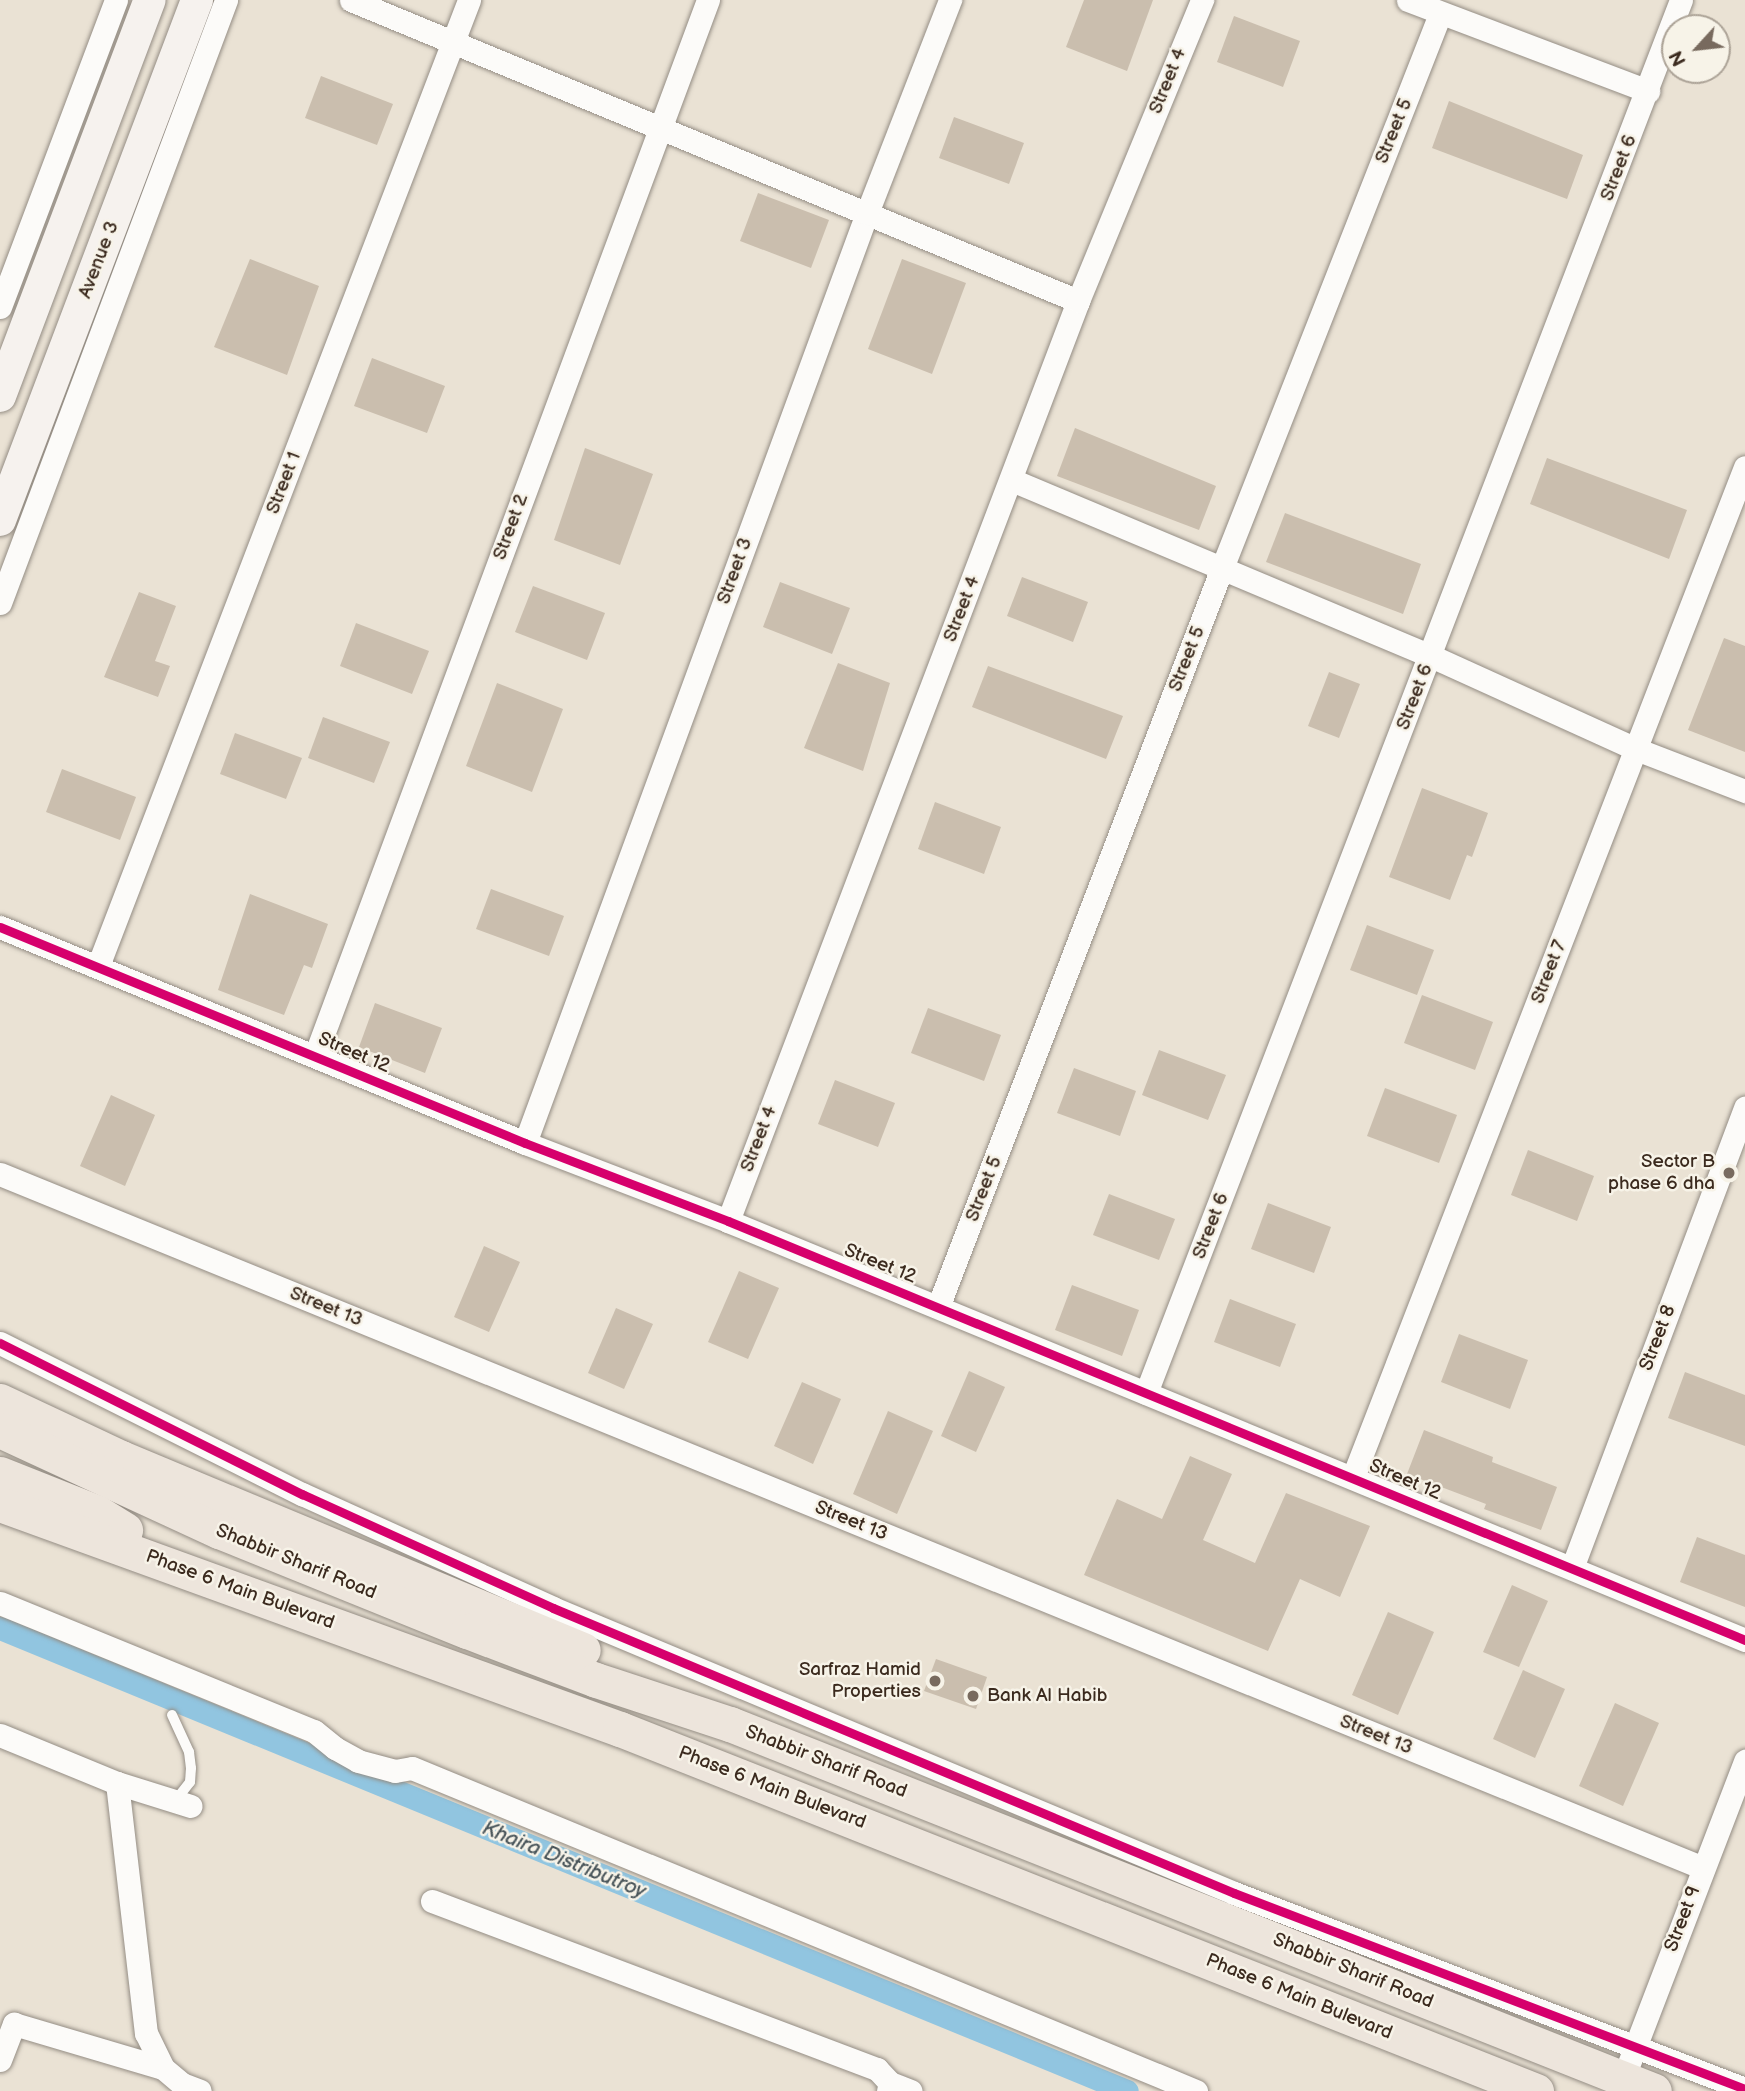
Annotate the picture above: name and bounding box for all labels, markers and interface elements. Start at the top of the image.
north arrow [1661,14,1731,84]
street label: Street 4 [1145,45,1191,117]
text: N [1665,46,1692,69]
street label: Street 5 [1371,95,1417,167]
street label: Street 6 [1596,132,1642,204]
street label: Avenue 3 [74,218,124,302]
street label: Street 1 [262,449,306,517]
street label: Street 2 [489,491,533,563]
street label: Street 3 [712,535,758,607]
street label: Street 4 [939,573,985,645]
street label: Street 5 [1164,623,1210,695]
street label: Street 6 [1392,661,1438,733]
street label: Street 7 [1526,937,1572,1007]
street label: Street 12 [315,1028,393,1078]
street label: Street 4 [736,1103,782,1175]
place label: Sector B phase 6 dha [1608,1151,1715,1195]
street label: Street 5 [961,1153,1007,1225]
marker: Sector B phase 6 dha [1721,1165,1737,1181]
street label: Street 6 [1188,1190,1234,1262]
street label: Street 12 [841,1239,919,1289]
street label: Street 13 [286,1282,366,1332]
street label: Street 8 [1635,1302,1681,1374]
street label: Street 12 [1366,1455,1444,1505]
street label: Street 13 [811,1496,891,1546]
street label: Shabbir Sharif Road [212,1519,380,1605]
street label: Phase 6 Main Bulevard [143,1545,337,1635]
place label: Sarfraz Hamid Properties [799,1659,921,1703]
marker: Sarfraz Hamid Properties [927,1673,943,1689]
place label: Bank Al Habib [987,1685,1107,1707]
marker: Bank Al Habib [965,1688,981,1704]
street label: Street 13 [1336,1710,1416,1760]
street label: Shabbir Sharif Road [742,1721,910,1803]
street label: Phase 6 Main Bulevard [675,1742,869,1834]
water label: Khaira Distributroy [479,1816,649,1904]
street label: Street 9 [1660,1883,1706,1955]
street label: Shabbir Sharif Road [1269,1928,1437,2014]
street label: Phase 6 Main Bulevard [1202,1949,1396,2045]

